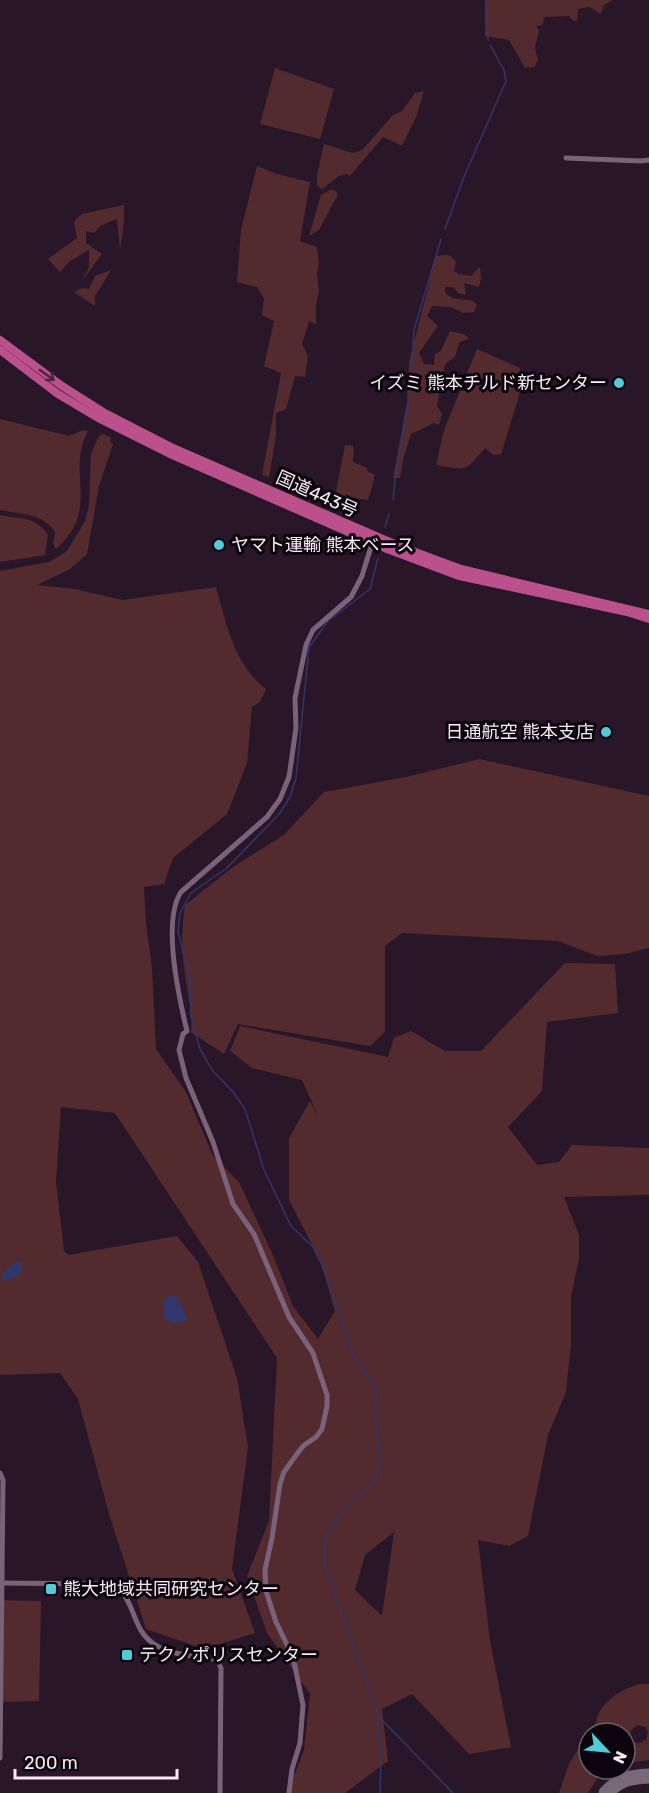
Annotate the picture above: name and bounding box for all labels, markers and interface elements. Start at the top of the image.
one-way arrow [38,369,54,381]
place label: イズミ 熊本チルド新センター [369,372,607,394]
marker: イズミ 熊本チルド新センター [612,376,626,390]
street label: 国道443号 [273,466,361,522]
place label: ヤマト運輸 熊本ベース [231,534,415,556]
marker: ヤマト運輸 熊本ベース [212,538,226,552]
place label: 日通航空 熊本支店 [446,721,594,743]
marker: 日通航空 熊本支店 [599,725,613,739]
place label: 熊大地域共同研究センター [63,1578,279,1600]
marker: 熊大地域共同研究センター [44,1582,58,1596]
place label: テクノポリスセンター [139,1644,318,1666]
marker: テクノポリスセンター [120,1648,134,1662]
north arrow [577,1721,637,1781]
scale bar [15,1742,177,1780]
text: N [609,1748,631,1767]
text: 200 m [24,1752,78,1774]

